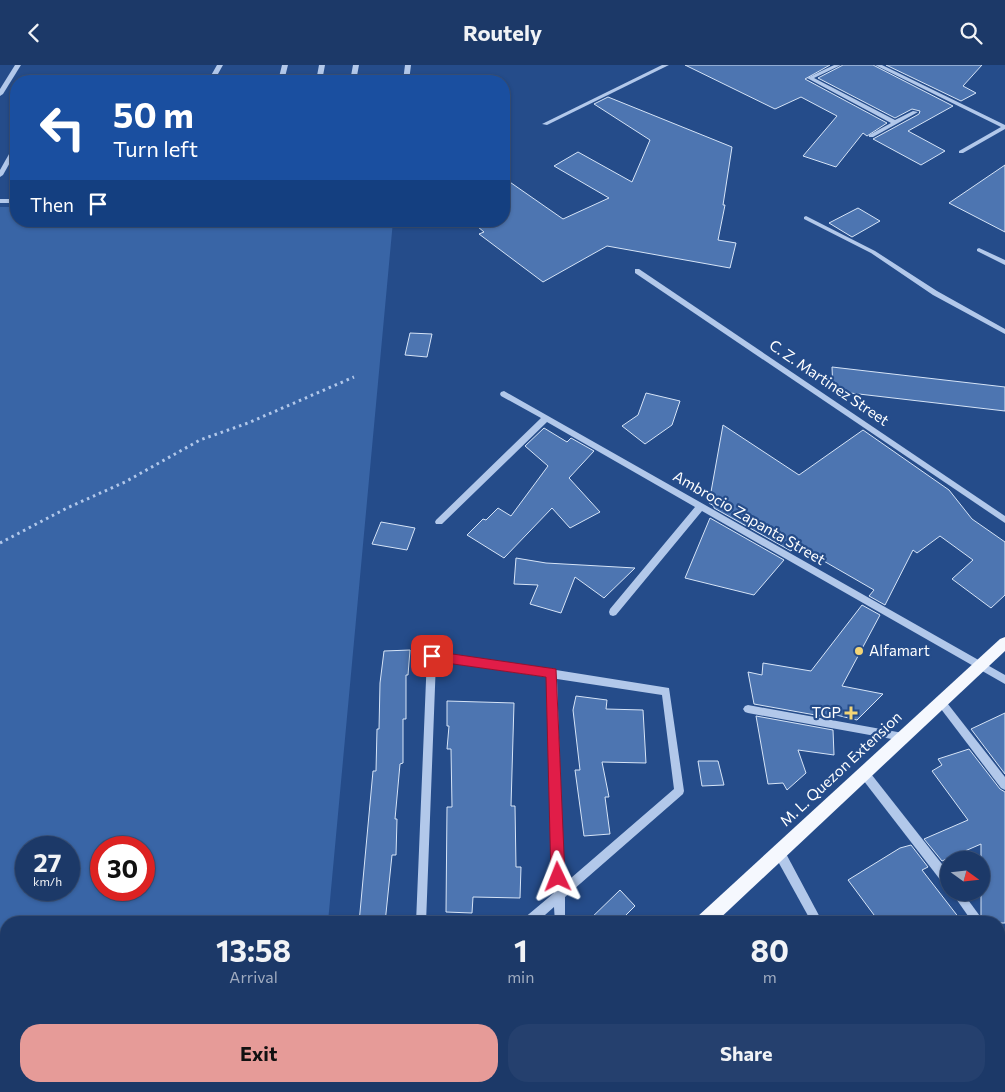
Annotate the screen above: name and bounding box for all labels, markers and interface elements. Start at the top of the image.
icon: back [20,19,48,47]
text: Routely [463,19,542,46]
icon: search [957,19,985,47]
text: 50 m [113,92,194,135]
icon: left [30,95,95,160]
text: Turn left [113,135,198,162]
icon: arrive [84,190,112,218]
text: Then [30,193,74,216]
street label: C. Z. Martinez Street [766,335,893,429]
street label: Ambrocio Zapanta Street [670,466,829,568]
pin [411,635,453,677]
place label: Alfamart [869,641,930,659]
icon: arrive [418,642,446,670]
marker: Alfamart [853,645,865,657]
place label: TGP [811,703,841,721]
street label: M. L. Quezon Extension [776,707,905,829]
marker: TGP [845,707,857,719]
speed limit sign: 30 [90,836,155,901]
text: 27 [34,847,61,877]
position arrow [531,850,583,902]
north arrow [940,851,990,901]
map controls [940,851,990,901]
text: km/h [33,874,62,888]
text: 13:58 [216,931,291,968]
text: 1 [514,931,528,968]
text: 80 [750,931,789,968]
text: Arrival [229,967,278,986]
text: min [507,967,534,986]
text: m [763,967,777,986]
button: Exit [20,1024,498,1082]
button: Share [508,1024,985,1082]

